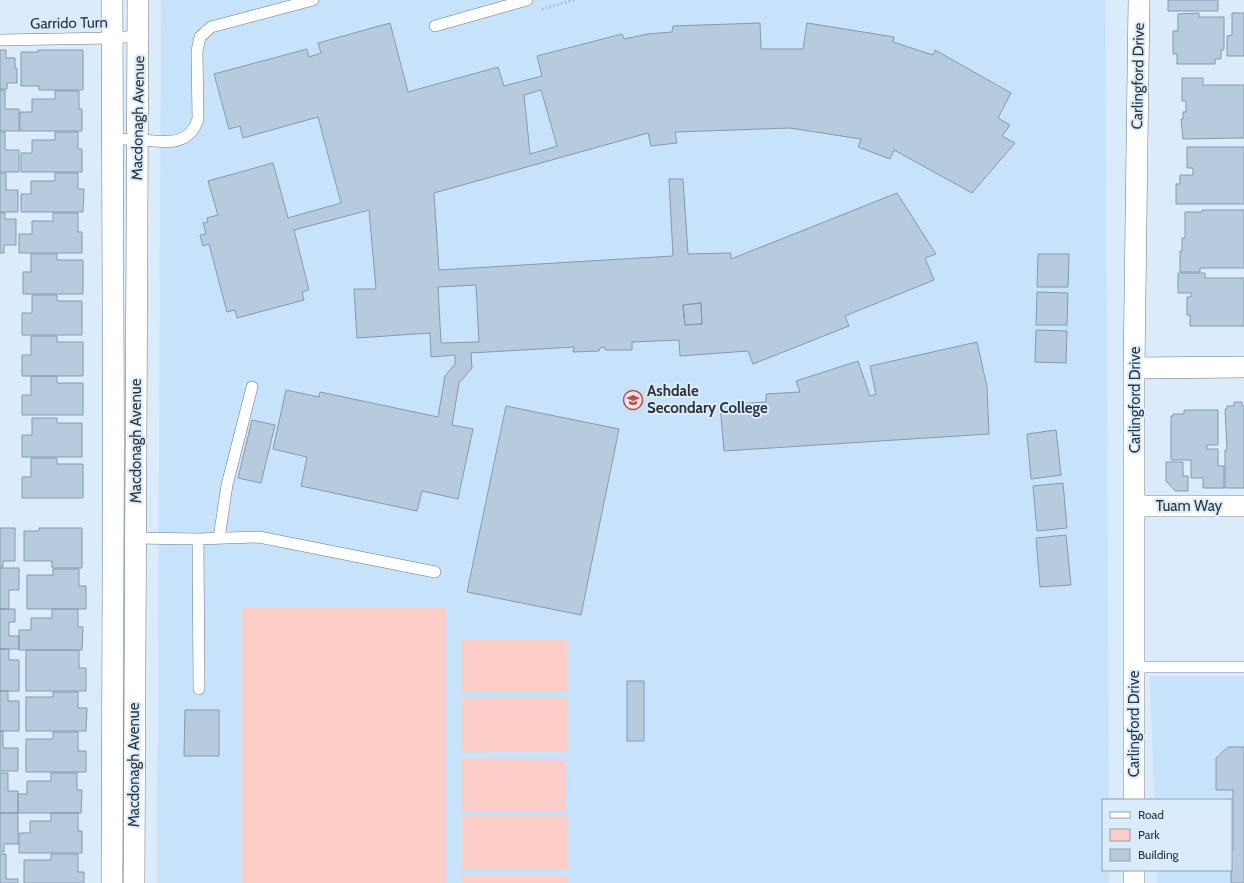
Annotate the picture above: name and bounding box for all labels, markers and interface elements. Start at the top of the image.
street label: Garrido Turn [30,13,108,33]
street label: Carlingford Drive [1128,22,1148,130]
street label: Macdonagh Avenue [128,55,148,180]
street label: Carlingford Drive [1126,346,1144,453]
street label: Macdonagh Avenue [127,378,145,503]
place label: Ashdale Secondary College [647,382,768,417]
school or university icon: Ashdale Secondary College [622,389,644,411]
street label: Tuam Way [1156,497,1223,515]
street label: Carlingford Drive [1125,670,1143,777]
street label: Macdonagh Avenue [125,702,143,827]
legend [1102,799,1232,871]
text: Road [1138,807,1164,822]
text: Park [1138,827,1160,842]
text: Building [1138,847,1180,862]

